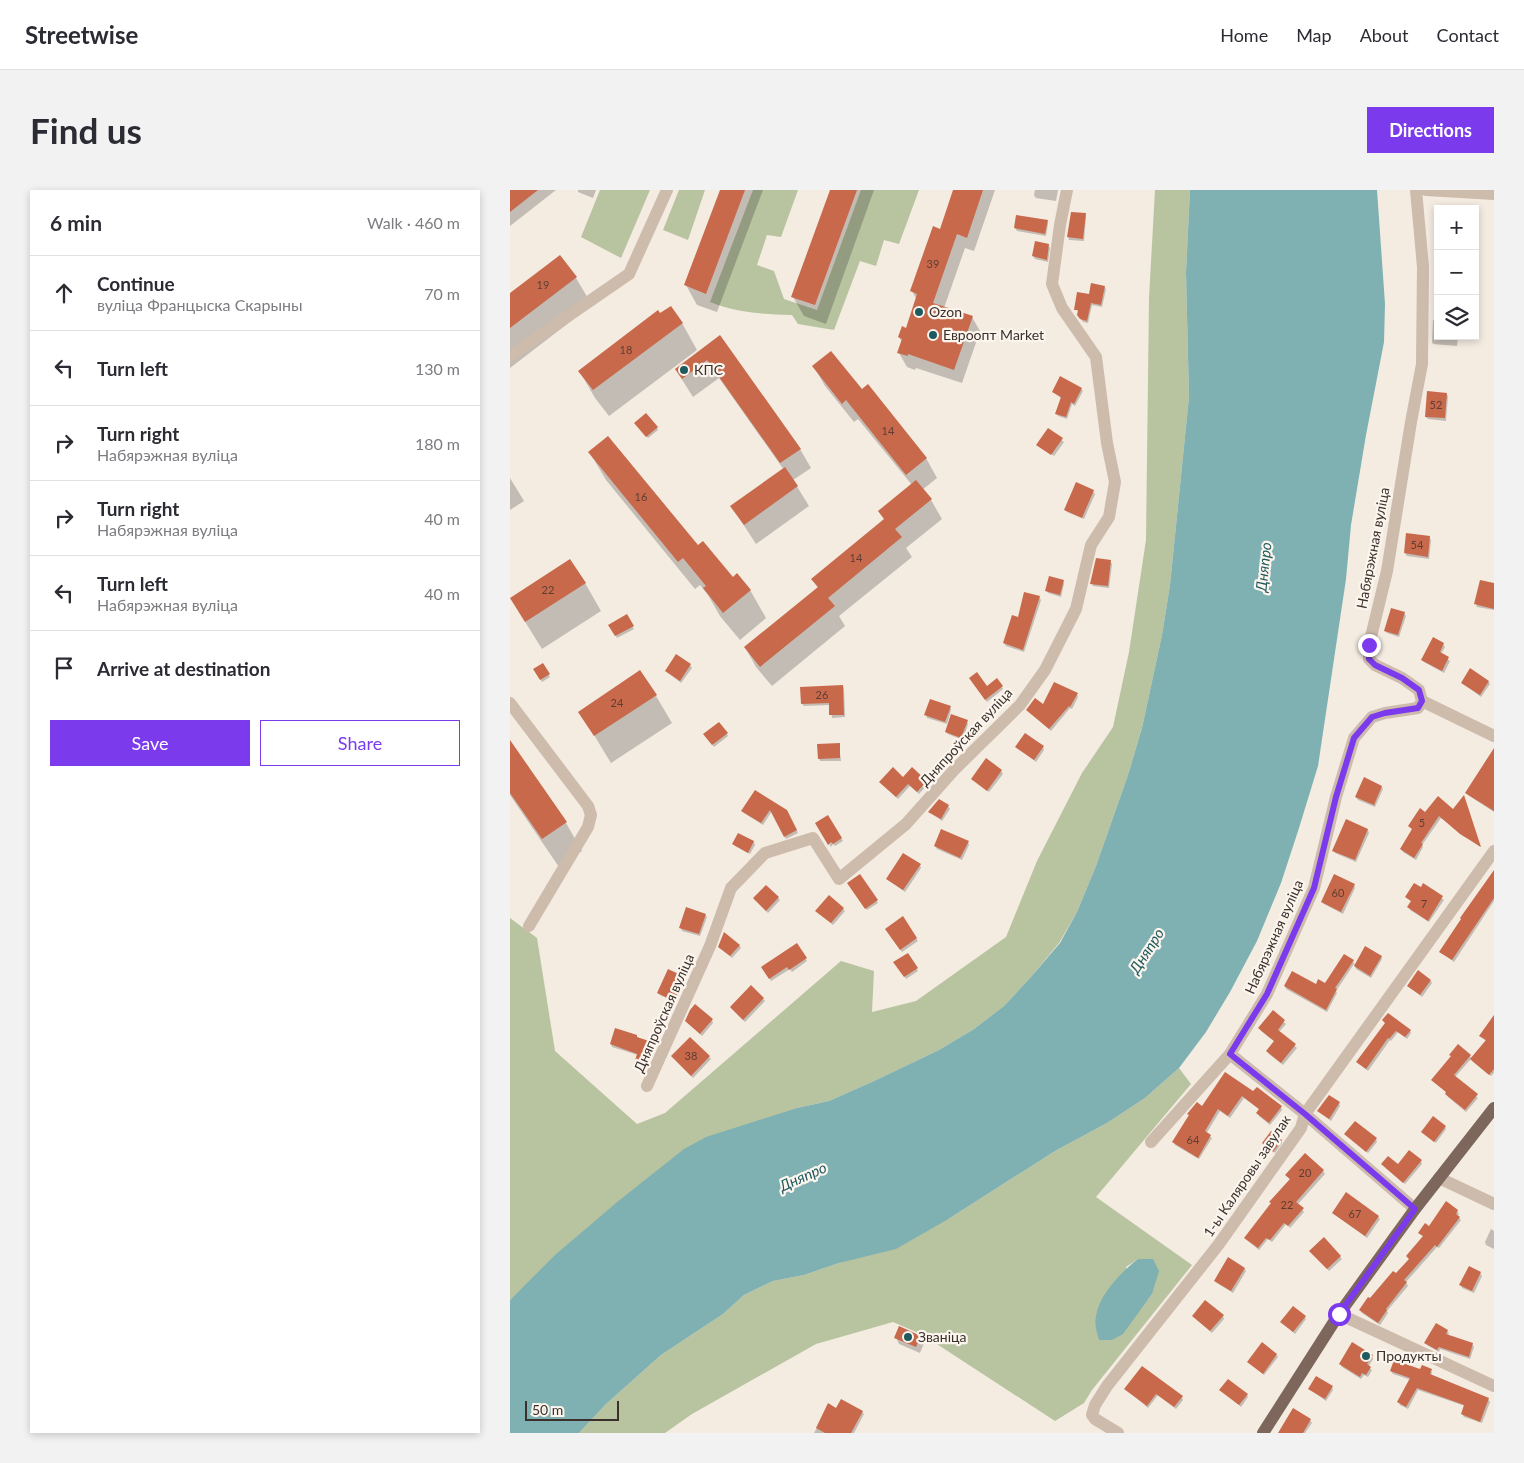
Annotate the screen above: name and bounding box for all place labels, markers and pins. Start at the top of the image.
place label: Ozon [929,303,962,320]
marker: Ozon [913,306,925,318]
place label: Евроопт Market [943,326,1044,343]
marker: Евроопт Market [927,329,939,341]
place label: КПС [694,361,724,378]
marker: КПС [678,364,690,376]
place label: Званіца [918,1328,967,1345]
marker: Званіца [902,1331,914,1343]
place label: Продукты [1376,1347,1442,1364]
marker: Продукты [1360,1350,1372,1362]

